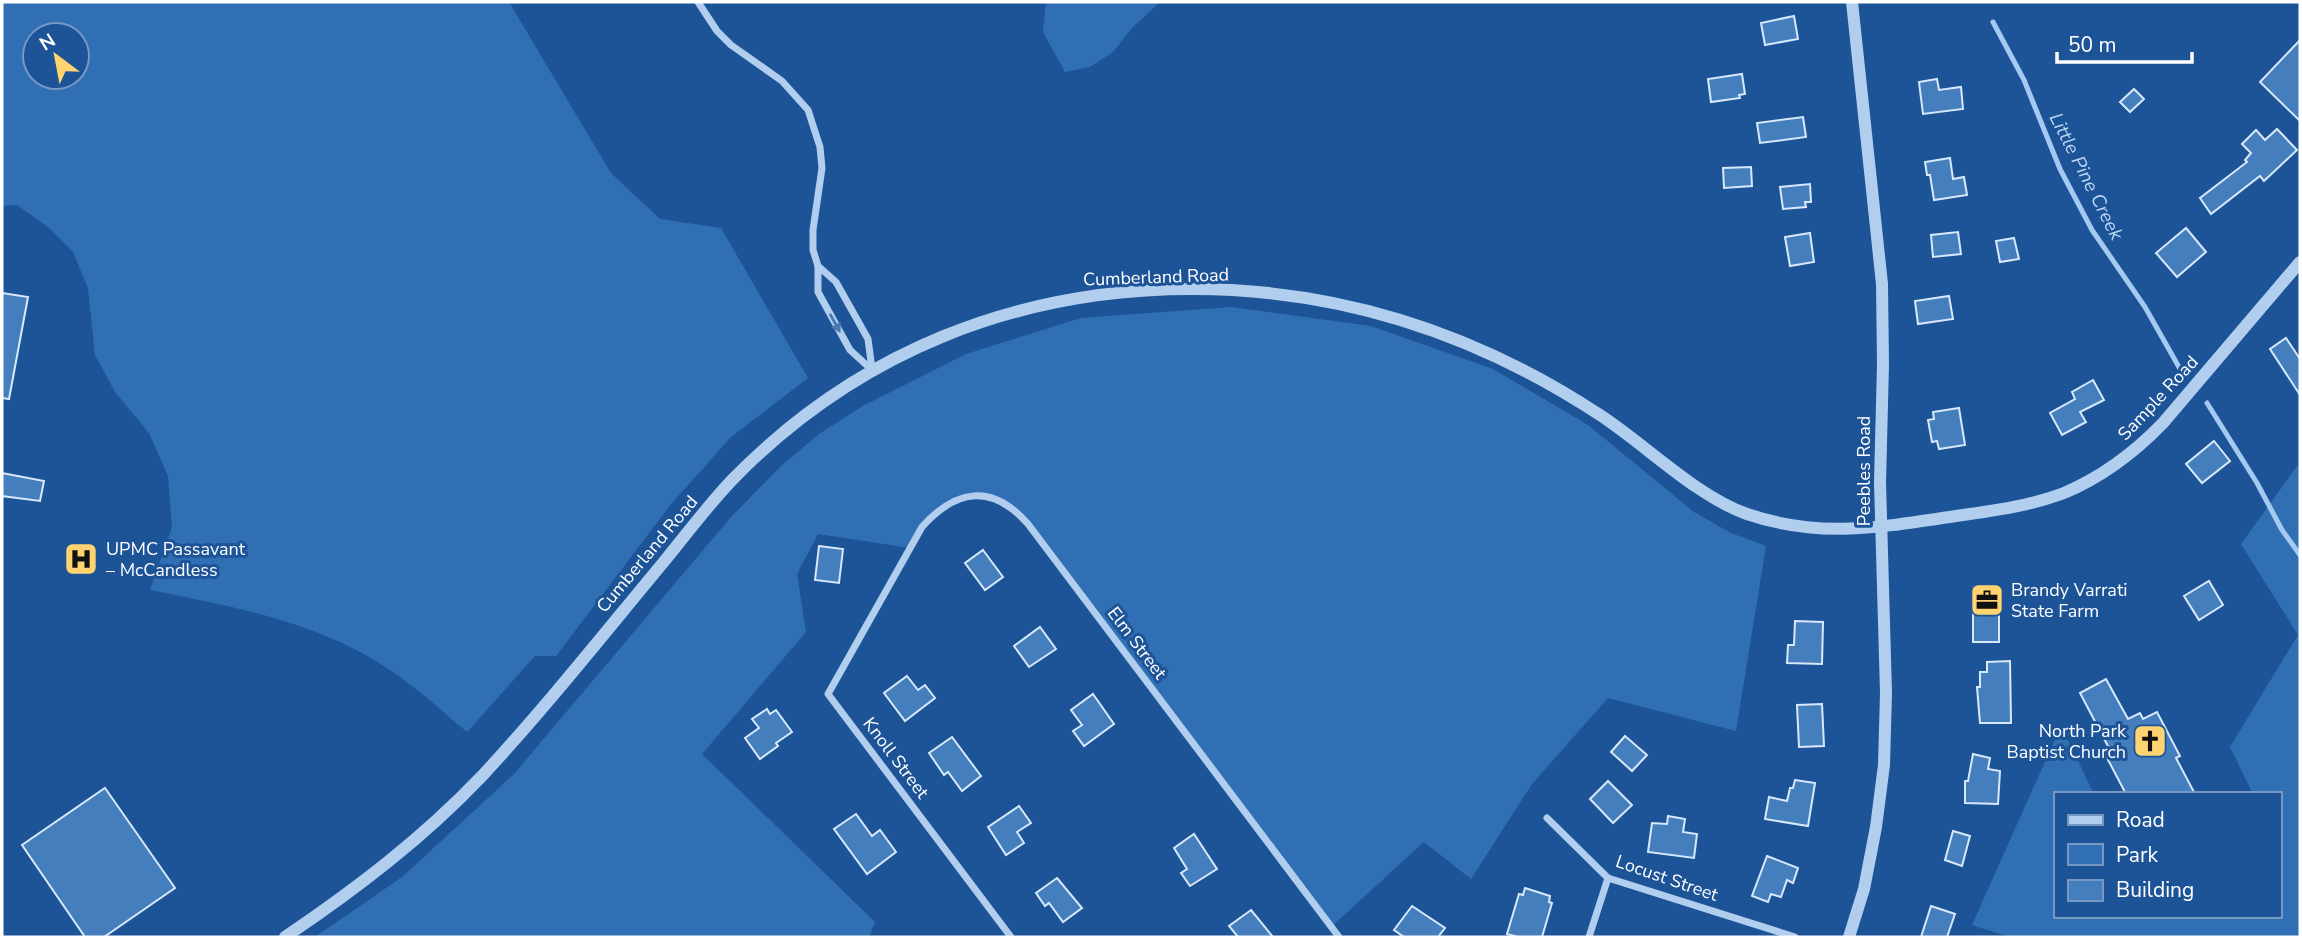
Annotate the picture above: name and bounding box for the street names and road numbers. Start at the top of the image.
street label: Cumberland Road [1083,262,1229,292]
street label: Sample Road [2112,350,2204,446]
street label: Peebles Road [1852,416,1876,526]
street label: Cumberland Road [591,490,703,618]
street label: Elm Street [1102,602,1173,685]
street label: Knoll Street [858,712,935,804]
street label: Locust Street [1613,849,1722,907]

